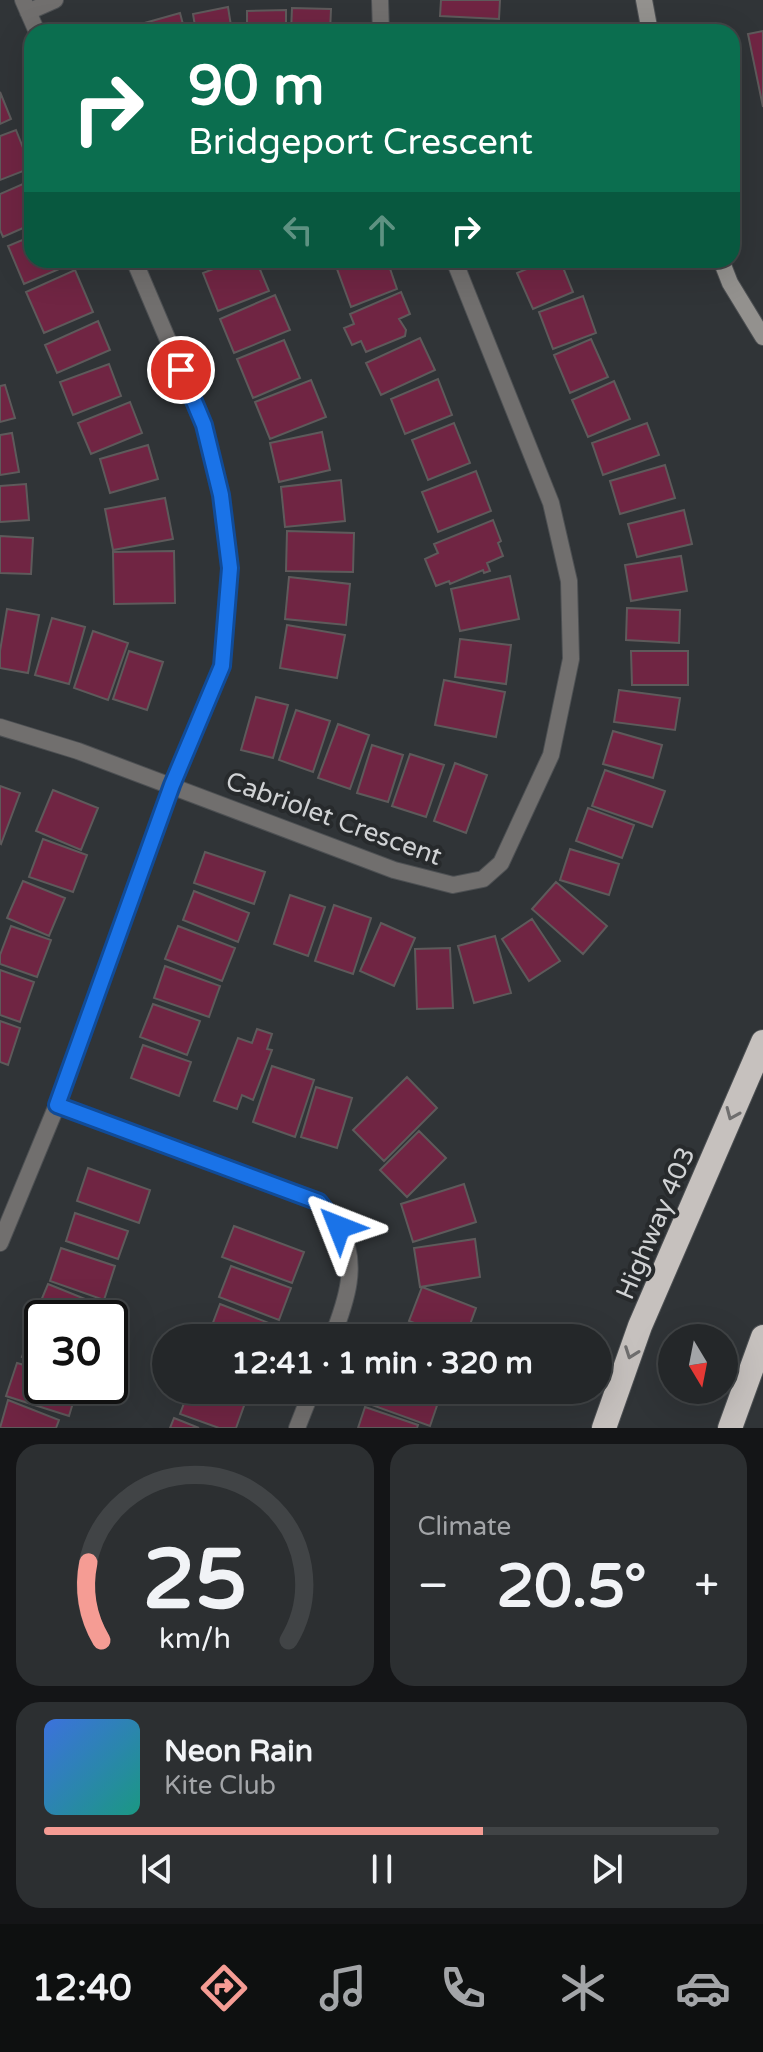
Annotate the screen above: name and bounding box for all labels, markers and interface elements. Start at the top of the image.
text: 90 m [188,53,324,120]
icon: right [56,56,160,160]
text: Bridgeport Crescent [188,121,533,164]
icon: left [276,208,320,252]
icon: ahead [360,208,404,252]
icon: right [444,208,488,252]
pin [147,336,215,404]
icon: arrive [159,348,203,392]
street label: Cabriolet Crescent [221,765,446,872]
one-way arrow [726,1106,742,1120]
street label: Highway 403 [609,1142,701,1304]
position arrow [297,1185,381,1269]
speed limit sign: 30 [24,1300,128,1404]
north arrow [658,1324,738,1404]
map controls [658,1324,738,1404]
text: 12:41 · 1 min · 320 m [231,1345,533,1382]
one-way arrow [624,1345,640,1359]
text: Climate [418,1511,511,1542]
text: 25 [143,1531,247,1631]
text: 20.5° [496,1551,647,1623]
text: − [418,1560,449,1613]
text: + [694,1560,719,1613]
text: km/h [159,1622,231,1656]
text: Neon Rain [164,1733,313,1770]
text: Kite Club [164,1770,276,1801]
icon: previous [135,1847,179,1891]
icon: pause [360,1847,404,1891]
icon: next [585,1847,629,1891]
icon: directions [196,1960,252,2016]
icon: music [315,1960,371,2016]
icon: phone [435,1960,491,2016]
icon: climate [555,1960,611,2016]
icon: car [675,1960,731,2016]
text: 12:40 [32,1967,132,2010]

